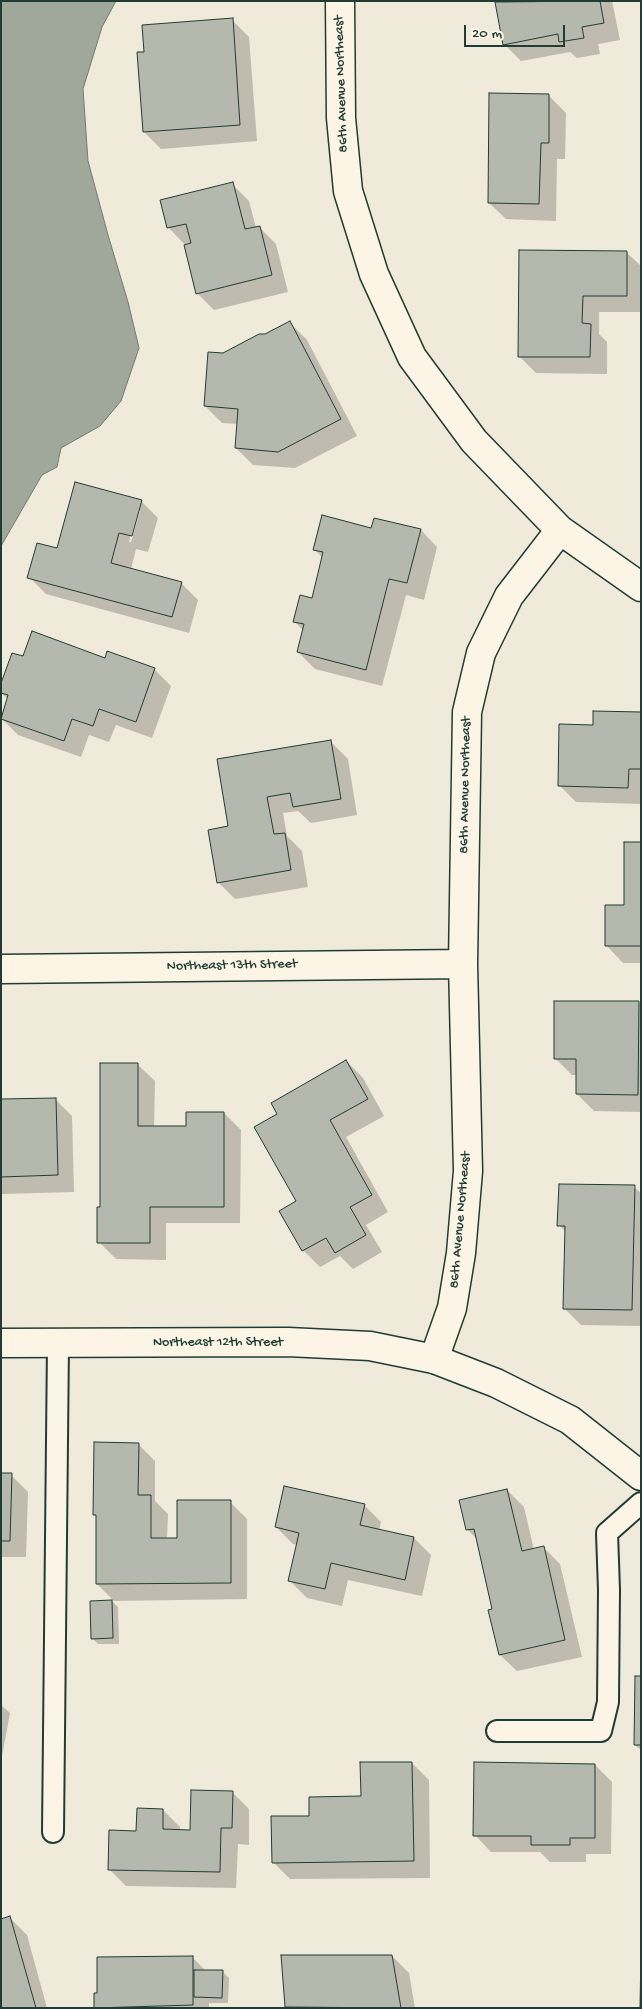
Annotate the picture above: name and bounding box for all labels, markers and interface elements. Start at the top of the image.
street label: 86th Avenue Northeast [331,15,353,153]
scale bar [467,15,568,47]
text: 20 m [472,25,502,43]
street label: 86th Avenue Northeast [456,716,476,854]
street label: Northeast 13th Street [167,956,297,976]
street label: 86th Avenue Northeast [447,1151,475,1289]
street label: Northeast 12th Street [153,1335,283,1351]

